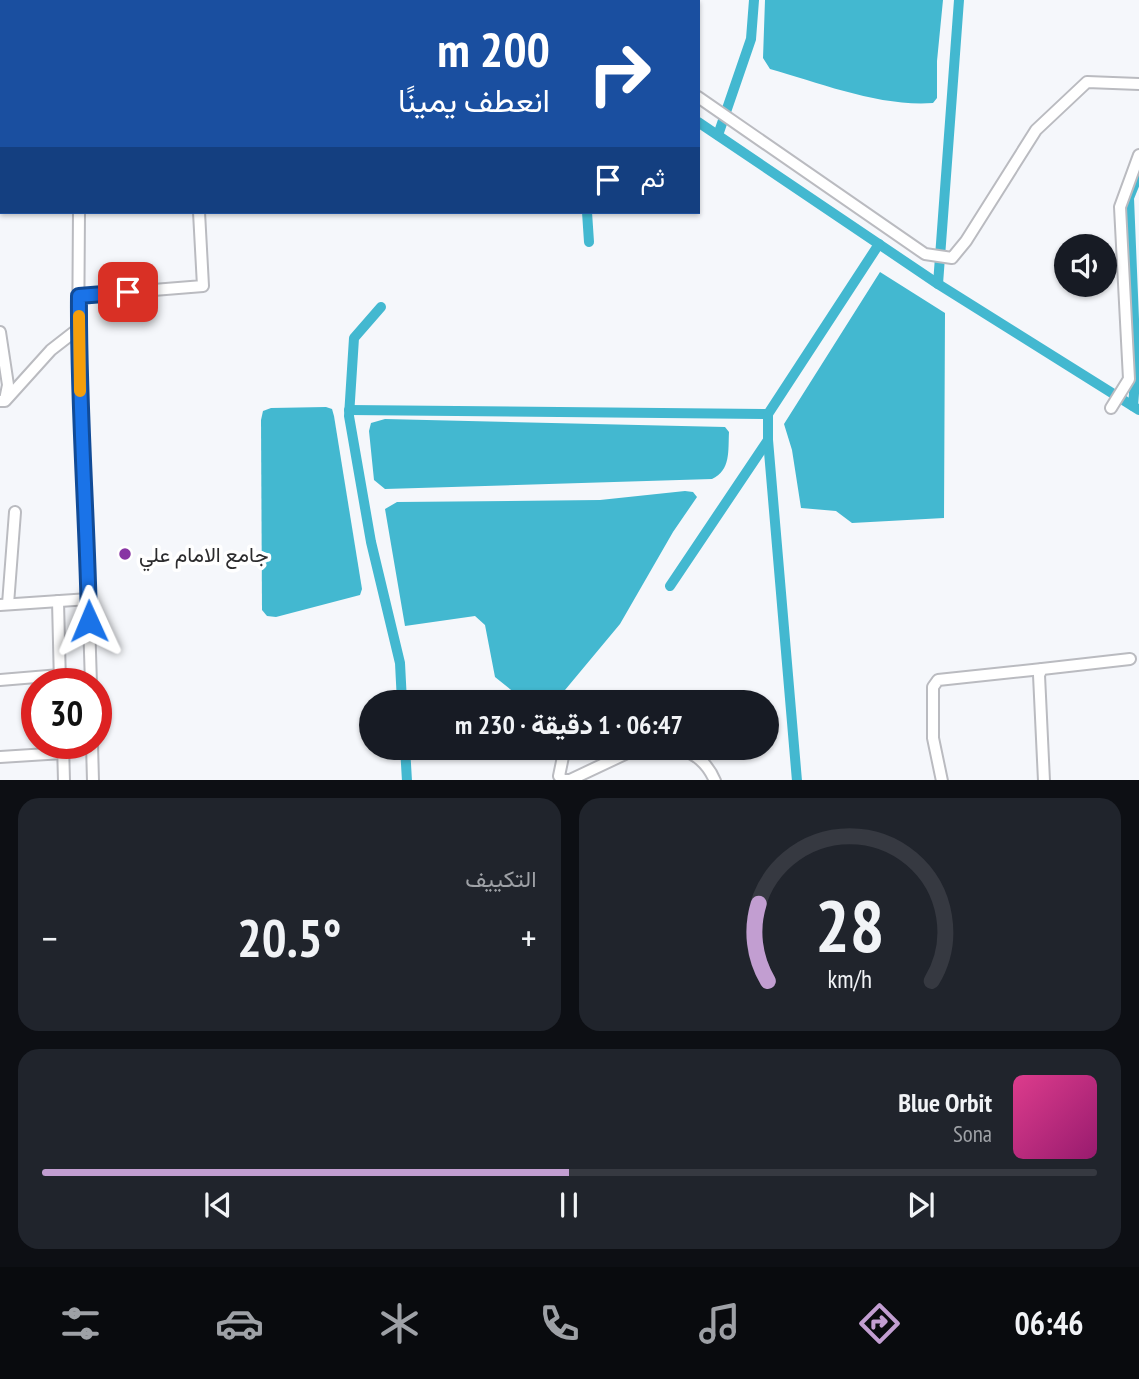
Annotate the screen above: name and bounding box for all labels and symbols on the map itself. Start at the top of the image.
pin [98,262,158,322]
place label: جامع اﻻمام علي [139,541,269,572]
marker: جامع اﻻمام علي [117,546,133,562]
position arrow [52,584,126,658]
speed limit sign: 30 [21,668,112,759]

